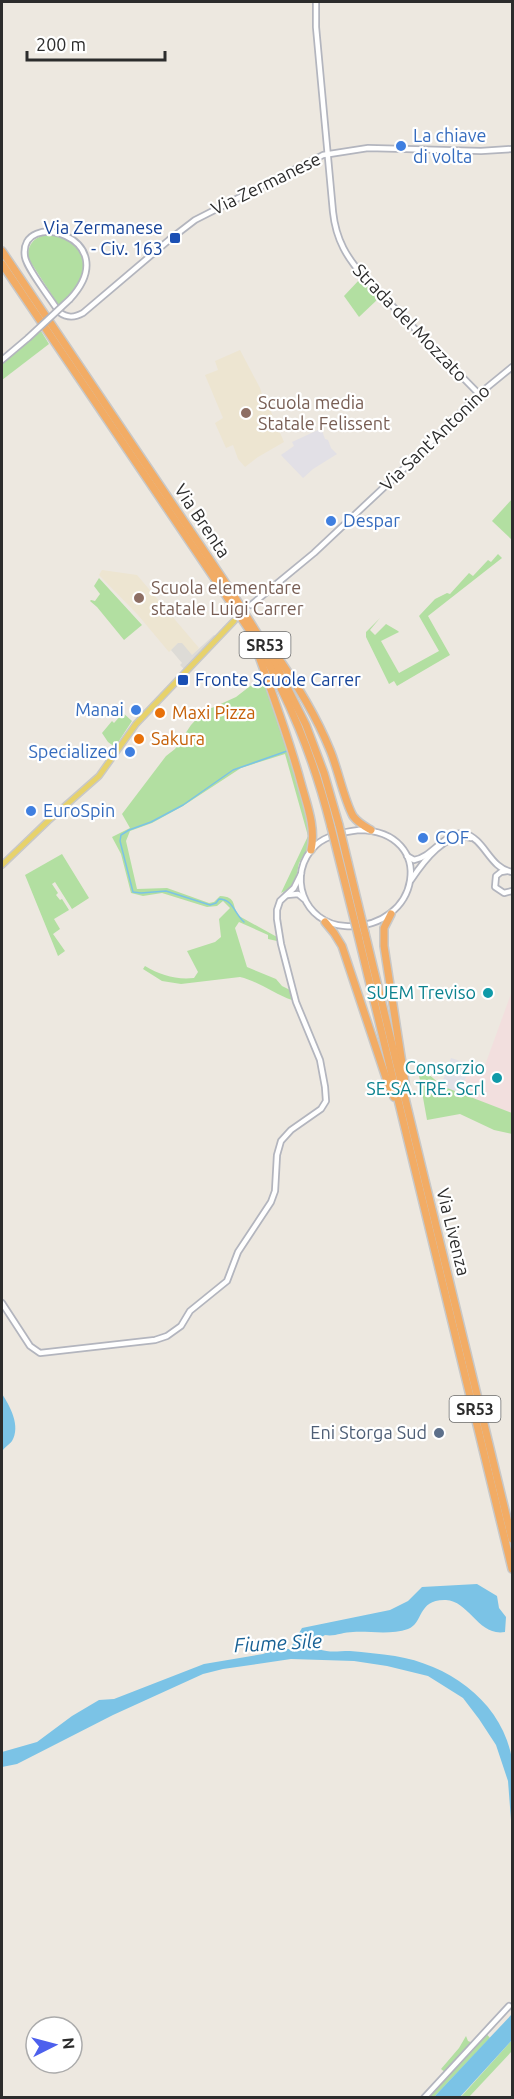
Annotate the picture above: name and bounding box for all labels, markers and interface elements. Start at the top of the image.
scale bar [27,24,165,62]
text: 200 m [36,34,86,54]
place label: La chiave di volta [413,125,487,166]
marker: La chiave di volta [394,139,408,153]
street label: Via Zermanese [208,148,324,218]
place label: Via Zermanese - Civ. 163 [44,217,163,258]
marker: Via Zermanese - Civ. 163 [168,231,182,245]
street label: Strada del Mozzato [350,260,472,385]
street label: Via Sant'Antonino [376,380,493,494]
place label: Scuola media Statale Felissent [258,392,390,433]
marker: Scuola media Statale Felissent [239,406,253,420]
street label: Via Brenta [171,480,235,561]
place label: Despar [343,510,400,530]
marker: Despar [324,514,338,528]
place label: Scuola elementare statale Luigi Carrer [151,577,304,618]
marker: Scuola elementare statale Luigi Carrer [132,591,146,605]
road number: SR53 [240,632,290,658]
place label: Fronte Scuole Carrer [195,669,361,689]
marker: Fronte Scuole Carrer [176,673,190,687]
place label: Manai [75,699,124,719]
place label: Maxi Pizza [172,702,255,722]
marker: Manai [129,703,143,717]
marker: Maxi Pizza [153,706,167,720]
place label: Sakura [151,728,205,748]
marker: Sakura [132,732,146,746]
place label: Specialized [28,741,118,761]
marker: Specialized [123,745,137,759]
place label: EuroSpin [43,800,115,820]
marker: EuroSpin [24,804,38,818]
place label: COF [435,827,469,847]
marker: COF [416,831,430,845]
place label: SUEM Treviso [367,982,476,1002]
marker: SUEM Treviso [481,986,495,1000]
place label: Consorzio SE.SA.TRE. Scrl [366,1057,485,1098]
marker: Consorzio SE.SA.TRE. Scrl [490,1071,504,1085]
street label: Via Livenza [433,1186,475,1278]
road number: SR53 [450,1396,500,1422]
place label: Eni Storga Sud [310,1422,427,1442]
marker: Eni Storga Sud [432,1426,446,1440]
water label: Fiume Sile [233,1629,323,1656]
north arrow [24,2015,84,2075]
text: N [59,2037,78,2050]

